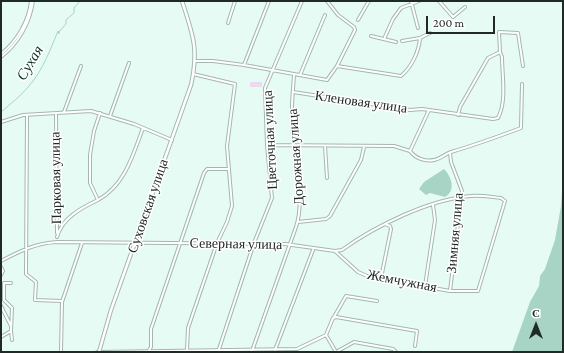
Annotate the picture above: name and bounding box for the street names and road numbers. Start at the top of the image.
street label: Кленовая улица [314,87,408,117]
street label: Цветочная улица [259,90,281,190]
street label: Дорожная улица [284,108,308,206]
street label: Парковая улица [47,132,65,224]
street label: Суховская улица [124,157,172,255]
street label: Зимняя улица [443,192,467,274]
street label: Северная улица [189,235,283,253]
street label: Жемчужная [366,266,438,296]

